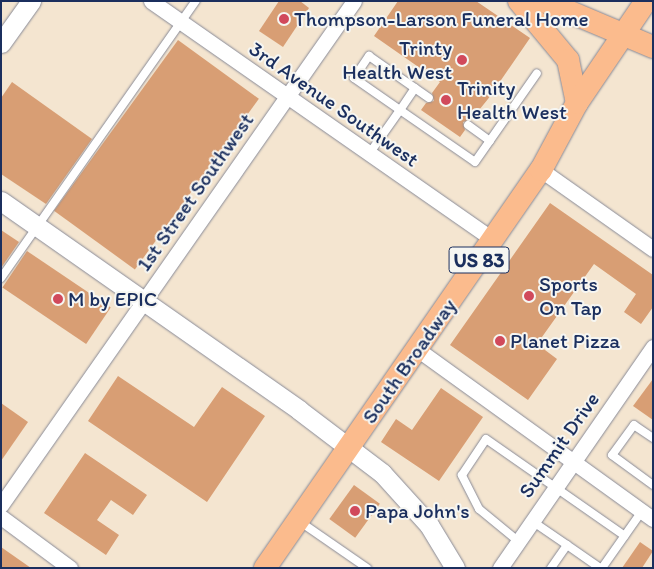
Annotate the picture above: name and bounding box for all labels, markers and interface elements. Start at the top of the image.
place label: Thompson-Larson Funeral Home [294,6,588,32]
marker: Thompson-Larson Funeral Home [278,13,290,25]
place label: Trinty Health West [343,35,452,85]
street label: 3rd Avenue Southwest [245,36,423,172]
marker: Trinty Health West [456,54,468,66]
place label: Trinity Health West [457,75,566,125]
marker: Trinity Health West [439,93,453,107]
street label: 1st Street Southwest [131,109,259,275]
road number: US 83 [448,242,510,278]
place label: Sports On Tap [539,271,603,321]
place label: M by EPIC [68,286,157,312]
marker: Sports On Tap [523,290,535,302]
marker: M by EPIC [52,293,64,305]
street label: South Broadway [357,294,461,428]
place label: Planet Pizza [510,328,620,354]
marker: Planet Pizza [494,335,506,347]
street label: Summit Drive [513,387,605,503]
place label: Papa John's [365,498,470,524]
marker: Papa John's [349,505,361,517]

